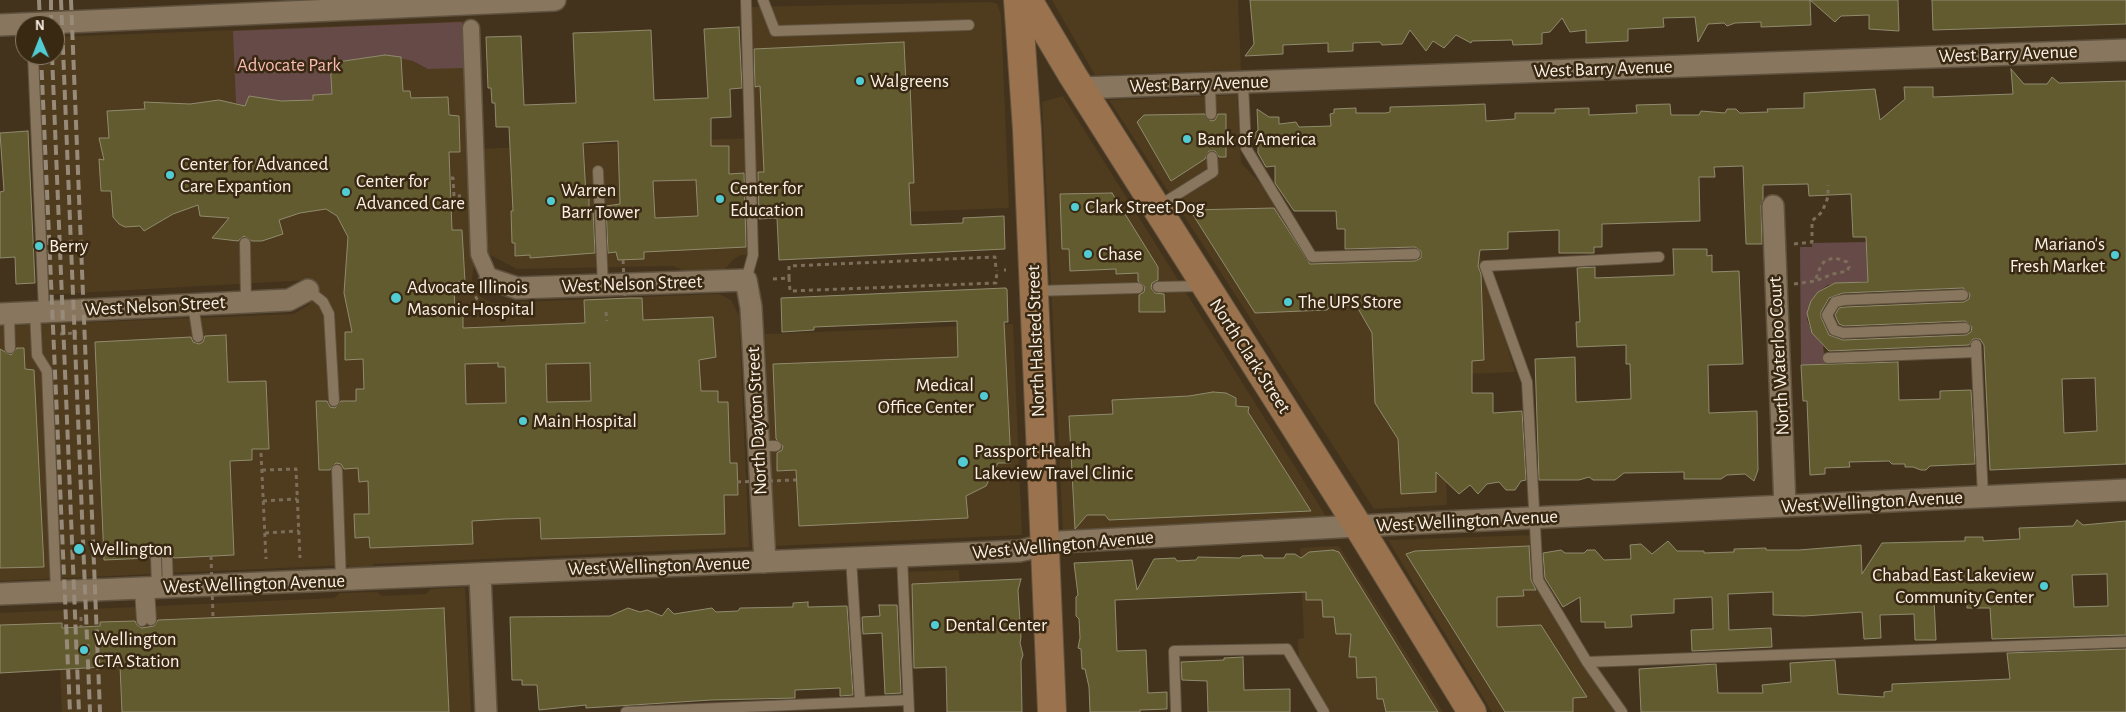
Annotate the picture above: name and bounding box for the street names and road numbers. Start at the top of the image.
street label: West Barry Avenue [1938,40,2078,68]
street label: West Barry Avenue [1533,55,1673,83]
street label: West Barry Avenue [1129,70,1269,98]
street label: North Halsted Street [1022,264,1050,418]
street label: West Nelson Street [561,270,703,298]
street label: North Waterloo Court [1763,276,1795,436]
street label: West Nelson Street [84,291,226,321]
street label: North Clark Street [1204,294,1296,418]
street label: North Dayton Street [742,346,772,496]
street label: West Wellington Avenue [1780,486,1964,518]
street label: West Wellington Avenue [1375,505,1559,537]
street label: West Wellington Avenue [971,526,1155,564]
street label: West Wellington Avenue [568,551,750,581]
street label: West Wellington Avenue [163,569,345,599]

